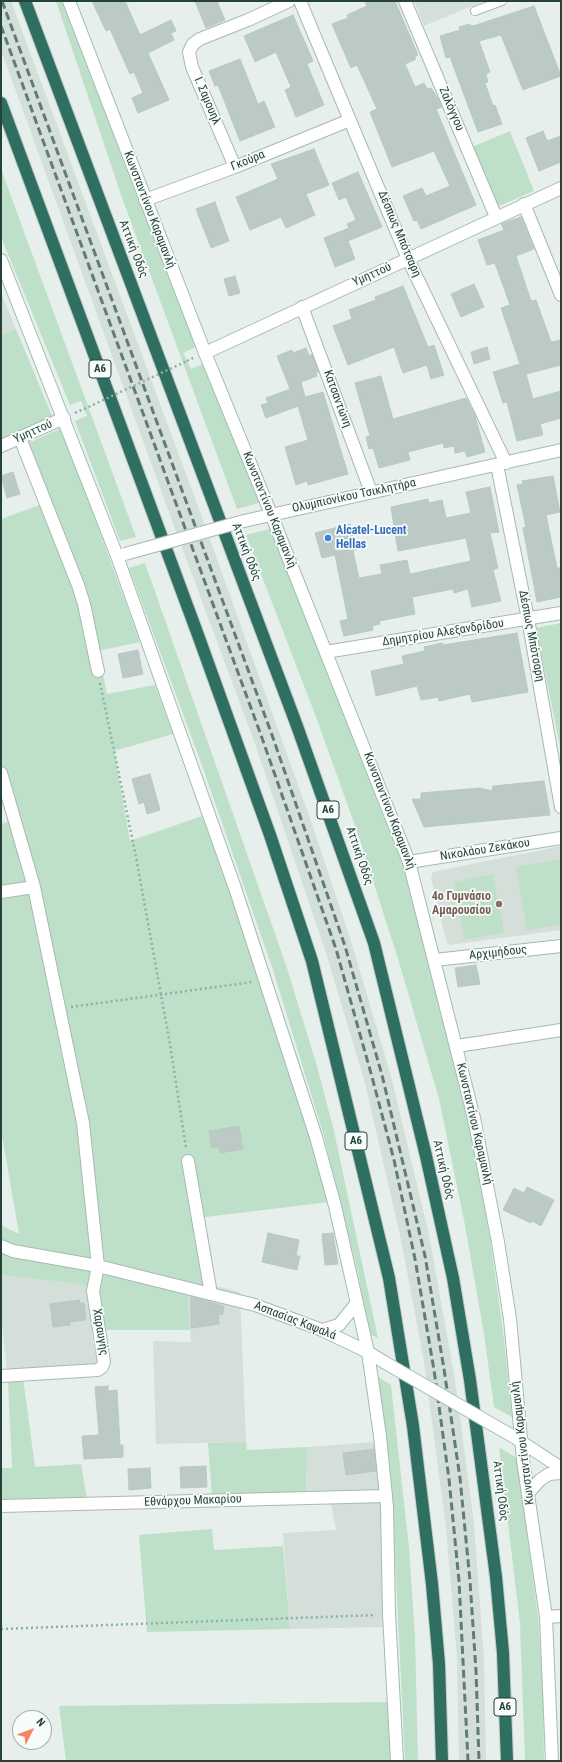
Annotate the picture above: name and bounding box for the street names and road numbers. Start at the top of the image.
street label: Ι. Σαμουηλ [191,75,223,127]
street label: Ζαλόγγου [435,85,467,133]
street label: Γκούρα [229,148,267,174]
street label: Κωνσταντίνου Καραμανλή [120,149,178,271]
street label: Δέσπως Μπότσαρη [374,189,424,279]
street label: Αττική Οδός [115,218,151,280]
street label: Υμηττού [350,260,394,290]
road number: Α6 [89,360,111,378]
street label: Κατσαντώνη [320,368,354,430]
street label: Υμηττού [11,417,55,447]
street label: Κωνσταντίνου Καραμανλή [239,450,299,570]
street label: Ολυμπιονίκου Τσικλητήρα [291,476,417,516]
street label: Αττική Οδός [228,521,264,583]
street label: Δέσπως Μπότσαρη [515,589,547,683]
street label: Δημητρίου Αλεξανδρίδου [381,616,505,650]
street label: Κωνσταντίνου Καραμανλή [360,750,418,872]
road number: Α6 [317,801,339,819]
street label: Αττική Οδός [342,825,376,887]
street label: Νικολάου Ζεκάκου [439,836,531,864]
street label: Αρχιμήδους [468,943,528,963]
street label: Κωνσταντίνου Καραμανλή [453,1062,495,1186]
road number: Α6 [345,1132,367,1150]
street label: Αττική Οδός [429,1139,457,1201]
street label: Ασπασίας Καψαλά [252,1299,338,1343]
street label: Χαραυγής [89,1308,111,1356]
street label: Κωνσταντίνου Καραμανλή [508,1380,538,1506]
street label: Αττική Οδός [489,1460,511,1522]
street label: Εθνάρχου Μακαρίου [144,1492,242,1510]
road number: Α6 [494,1698,516,1716]

